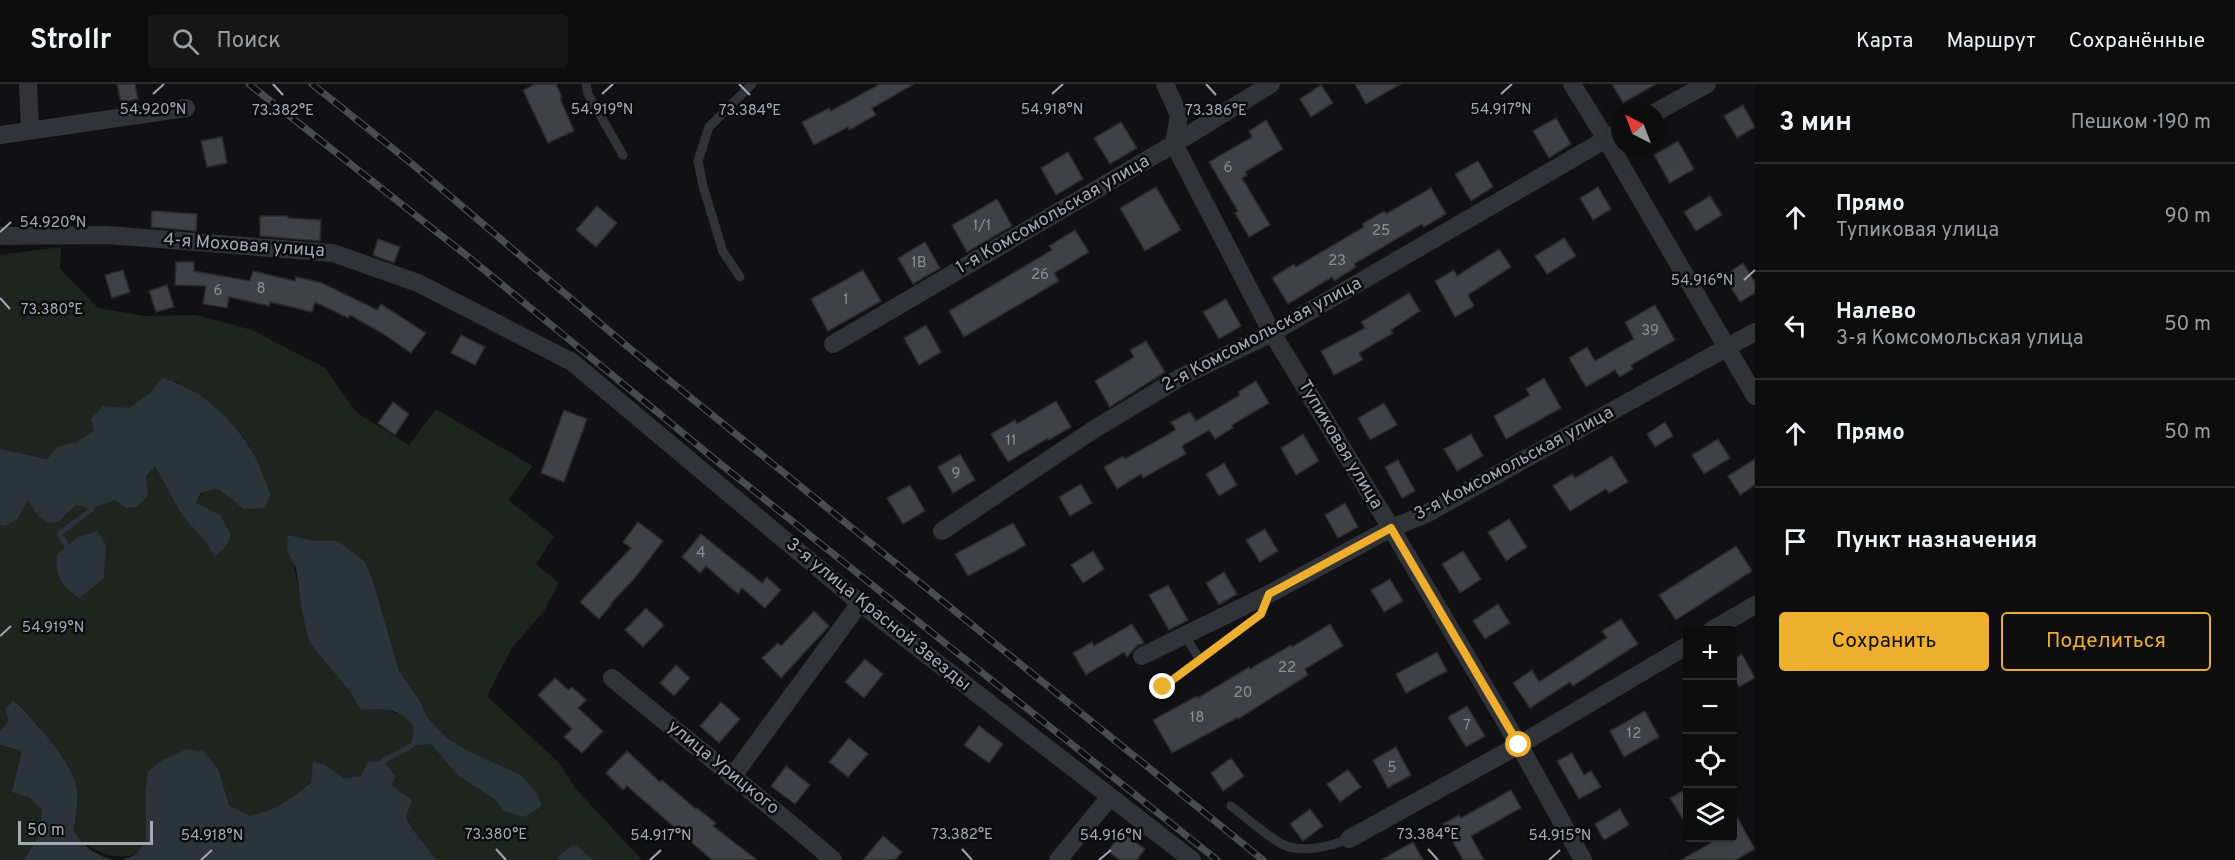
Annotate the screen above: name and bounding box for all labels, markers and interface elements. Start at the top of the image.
search box [148,14,568,68]
text: Strollr [30,23,112,59]
icon: search [169,25,202,58]
text: Поиск [217,28,281,55]
text: Карта [1856,28,1913,55]
text: Маршрут [1946,28,2036,55]
text: Сохранённые [2069,28,2205,55]
text: 54.920°N [120,101,186,120]
text: 54.919°N [571,101,633,120]
text: 54.918°N [1021,101,1083,120]
text: 54.917°N [1470,101,1532,120]
text: 73.382°E [252,102,314,121]
text: 73.384°E [719,102,781,121]
text: 73.386°E [1185,102,1247,121]
north arrow [1611,102,1665,156]
text: 3 мин [1779,107,1852,140]
text: Пешком · 190 m [2071,110,2211,136]
street label: 1-я Комсомольская улица [952,150,1154,280]
house number: 6 [1224,159,1233,178]
text: Прямо [1836,191,1905,218]
icon: ahead [1779,201,1812,234]
text: 90 m [2165,204,2211,230]
text: 54.920°N [20,214,86,233]
house number: 1/1 [973,217,991,236]
text: Тупиковая улица [1836,218,1999,244]
house number: 25 [1372,222,1390,241]
street label: 4-я Моховая улица [162,229,326,263]
house number: 23 [1328,252,1346,271]
house number: 1В [911,254,927,273]
house number: 26 [1031,266,1049,285]
street label: 2-я Комсомольская улица [1158,272,1366,398]
text: 54.916°N [1671,272,1733,291]
house number: 8 [256,280,266,299]
house number: 6 [214,282,223,301]
house number: 1 [843,291,849,310]
text: Налево [1836,299,1916,326]
text: 73.380°E [21,301,83,320]
icon: left [1779,309,1812,342]
text: 50 m [2164,312,2211,338]
house number: 39 [1641,322,1659,341]
text: 3-я Комсомольская улица [1836,326,2084,352]
street label: Тупиковая улица [1292,376,1388,514]
street label: 3-я Комсомольская улица [1410,402,1618,526]
icon: ahead [1779,417,1812,450]
text: Прямо [1836,420,1905,447]
text: 50 m [2164,420,2211,446]
house number: 11 [1005,432,1017,451]
house number: 9 [952,465,960,484]
icon: arrive [1779,525,1812,558]
text: Пункт назначения [1836,528,2037,555]
street label: 3-я улица Красной Звезды [781,533,975,697]
house number: 4 [696,544,706,563]
button: Сохранить [1779,612,1989,671]
button: Поделиться [2001,612,2211,671]
text: 54.919°N [22,619,84,638]
map controls [1683,626,1737,842]
button: + [1683,626,1737,680]
house number: 22 [1278,659,1296,678]
route end [1149,673,1175,699]
button: − [1683,680,1737,734]
house number: 20 [1234,684,1252,703]
house number: 18 [1190,709,1204,728]
street label: улица Урицкого [662,716,784,820]
house number: 7 [1463,717,1471,736]
house number: 12 [1627,725,1641,744]
route start [1505,731,1531,757]
button: locate [1683,734,1737,788]
house number: 5 [1387,759,1397,778]
button: layers [1683,788,1737,842]
scale bar [18,818,153,846]
text: 50 m [27,821,65,841]
text: 73.380°E [465,826,527,845]
text: 73.382°E [931,826,993,845]
text: 73.384°E [1397,826,1459,845]
text: 54.918°N [181,827,243,846]
text: 54.917°N [630,827,692,846]
text: 54.916°N [1080,827,1142,846]
text: 54.915°N [1529,827,1591,846]

